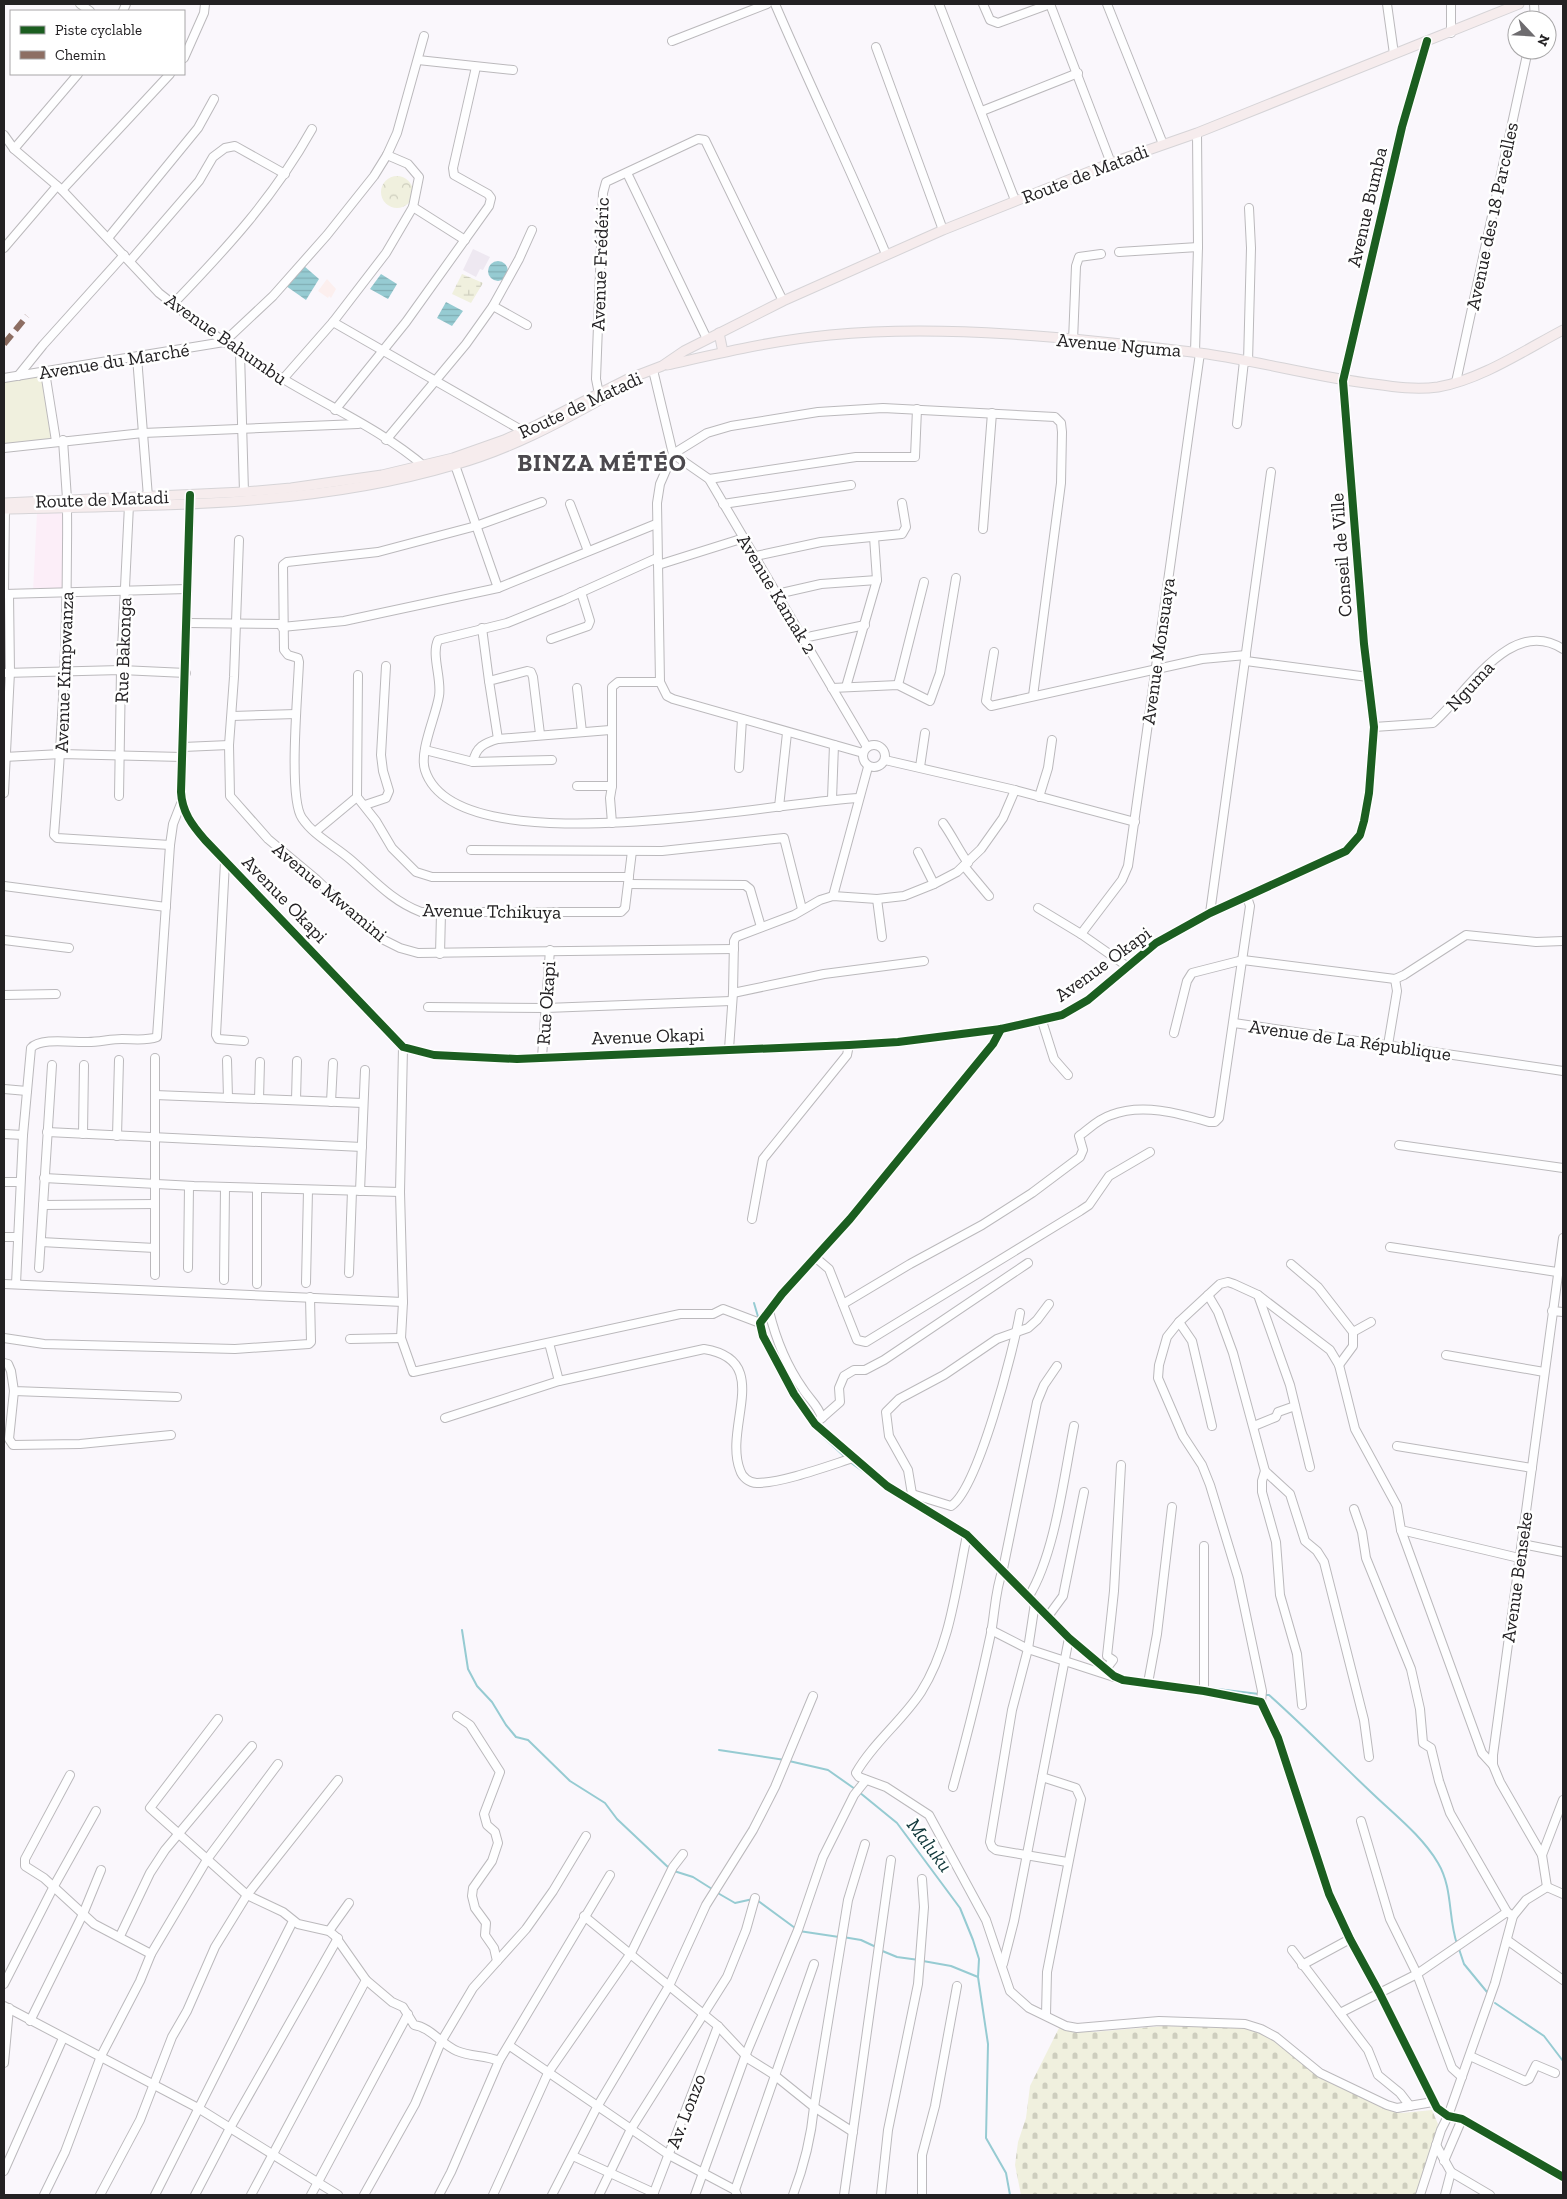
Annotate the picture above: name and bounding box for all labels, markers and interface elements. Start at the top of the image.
legend [10,10,185,75]
north arrow [1507,10,1557,60]
text: Piste cyclable [55,21,142,39]
text: N [1533,32,1553,49]
text: Chemin [55,46,106,64]
street label: Avenue des 18 Parcelles [1461,120,1523,312]
street label: Route de Matadi [1019,139,1151,209]
street label: Avenue Bumba [1342,145,1392,269]
street label: Avenue Frédéric [586,197,614,331]
street label: Avenue Bahumbu [161,288,292,390]
street label: Avenue Nguma [1056,328,1182,362]
street label: Avenue du Marché [37,338,191,384]
street label: Route de Matadi [515,366,645,444]
district label: BINZA MÉTÉO [517,448,687,477]
street label: Route de Matadi [35,485,169,513]
street label: Conseil de Ville [1325,492,1357,618]
street label: Avenue Kamak 2 [732,530,822,658]
street label: Avenue Monsuaya [1136,576,1180,726]
street label: Avenue Kimpwanza [50,591,78,753]
street label: Rue Bakonga [110,597,136,703]
street label: Nguma [1441,656,1499,716]
street label: Avenue Mwamini [268,837,392,947]
street label: Avenue Okapi [237,850,333,948]
street label: Avenue Tchikuya [422,898,562,924]
street label: Avenue Okapi [1051,921,1155,1007]
street label: Rue Okapi [532,960,560,1046]
street label: Avenue de La République [1247,1014,1453,1066]
street label: Avenue Okapi [591,1023,705,1049]
street label: Avenue Benseke [1496,1510,1538,1644]
water label: Maluku [902,1813,958,1877]
street label: Av. Lonzo [661,2070,711,2152]

